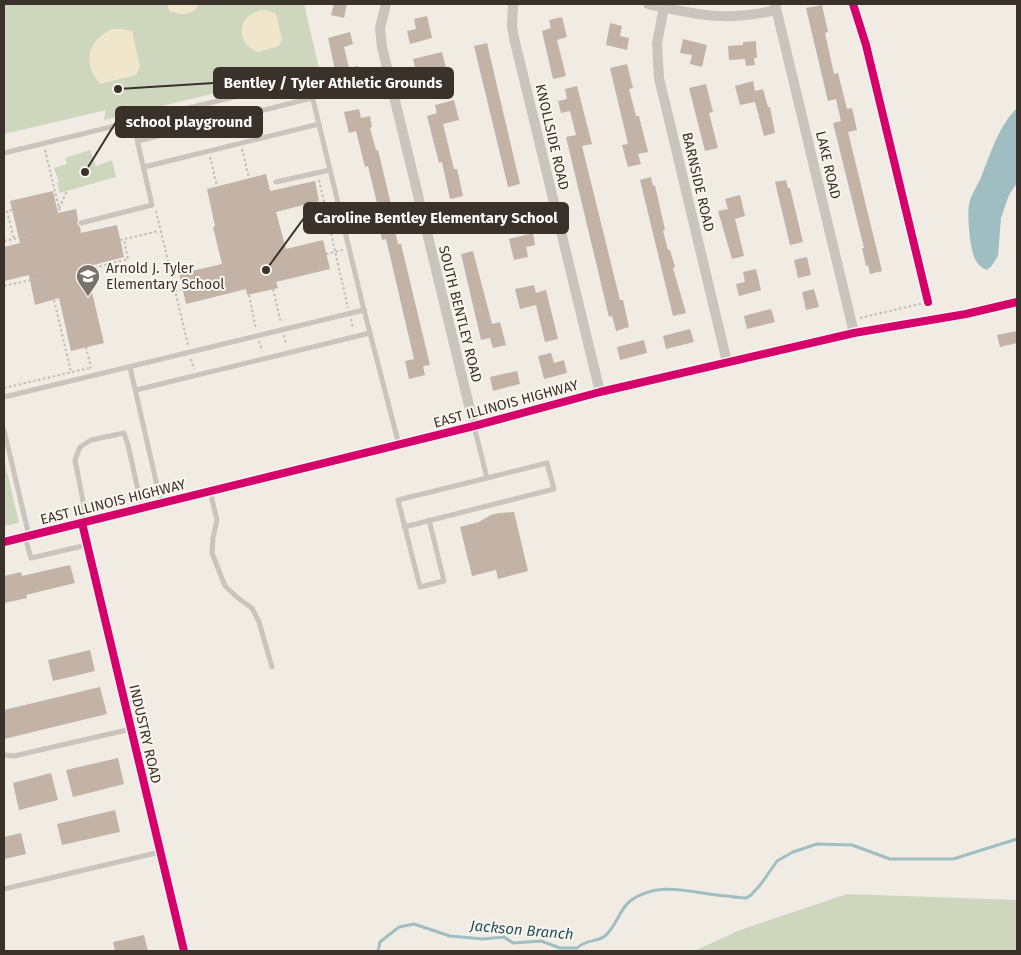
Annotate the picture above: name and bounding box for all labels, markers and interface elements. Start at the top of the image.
callout: Bentley / Tyler Athletic Grounds [214,68,453,98]
text: Bentley / Tyler Athletic Grounds [224,74,442,92]
street label: KNOLLSIDE ROAD [532,82,572,192]
callout: school playground [116,107,262,137]
text: school playground [126,113,252,131]
street label: LAKE ROAD [812,129,844,201]
street label: BARNSIDE ROAD [678,131,718,233]
callout: Caroline Bentley Elementary School [304,203,568,233]
text: Caroline Bentley Elementary School [314,209,558,227]
street label: SOUTH BENTLEY ROAD [435,244,485,384]
place label: Arnold J. Tyler Elementary School [106,260,224,293]
school or university icon: Arnold J. Tyler Elementary School [75,263,101,297]
street label: EAST ILLINOIS HIGHWAY [432,376,581,432]
street label: EAST ILLINOIS HIGHWAY [39,476,188,528]
street label: INDUSTRY ROAD [125,683,165,785]
water label: Jackson Branch [469,916,574,943]

